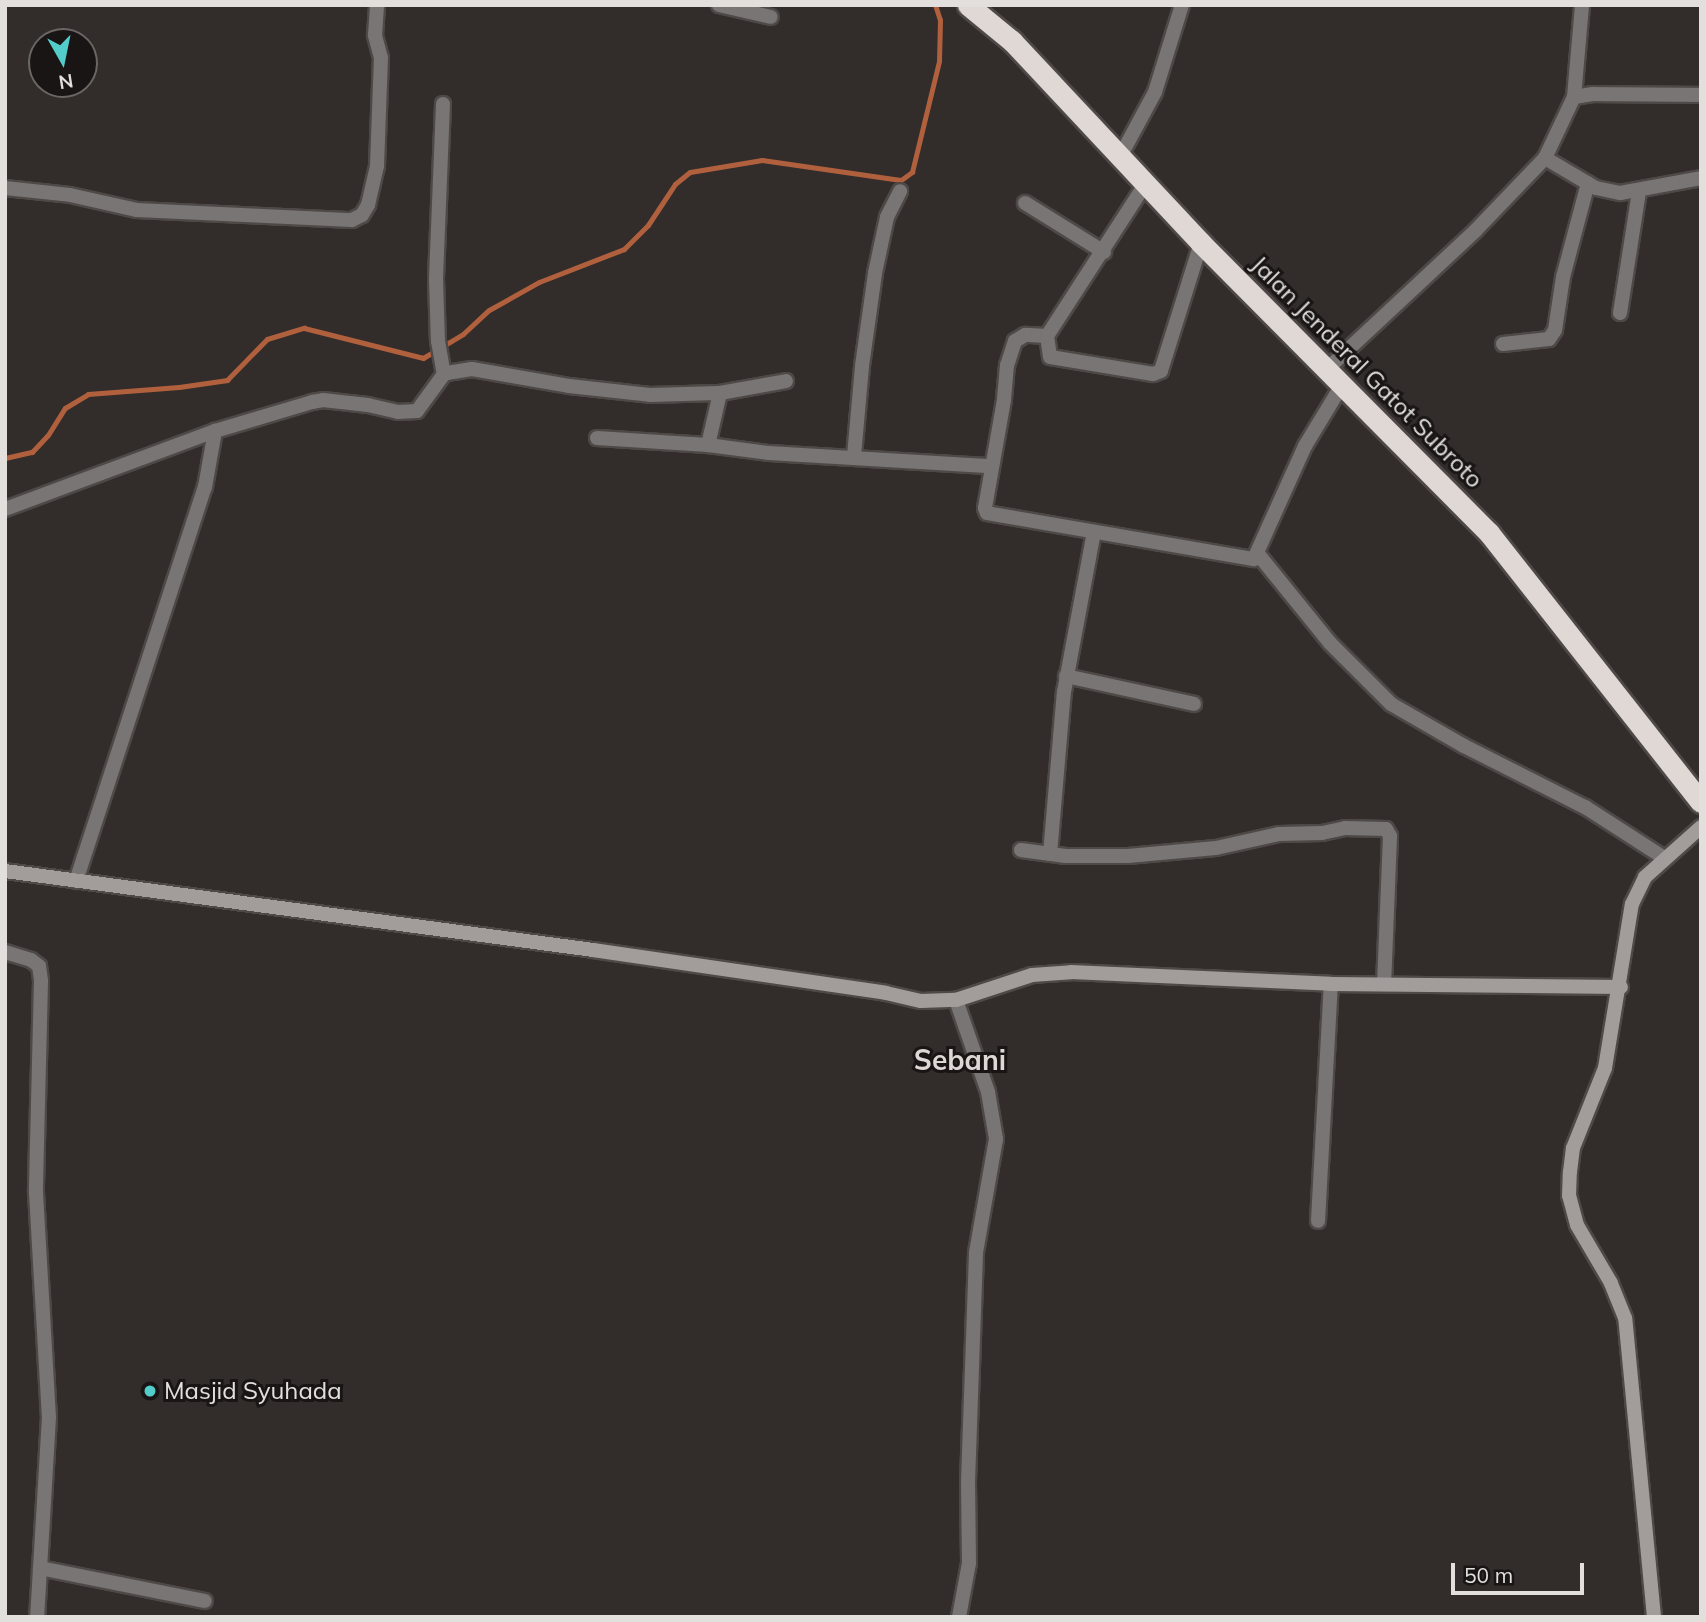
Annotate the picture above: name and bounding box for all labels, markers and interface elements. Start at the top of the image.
north arrow [28,28,98,98]
text: N [57,69,75,95]
street label: Jalan Jenderal Gatot Subroto [1245,250,1489,494]
district label: Sebani [914,1043,1006,1077]
place label: Masjid Syuhada [164,1377,342,1405]
marker: Masjid Syuhada [142,1383,158,1399]
scale bar [1454,1548,1587,1592]
text: 50 m [1464,1562,1513,1588]

